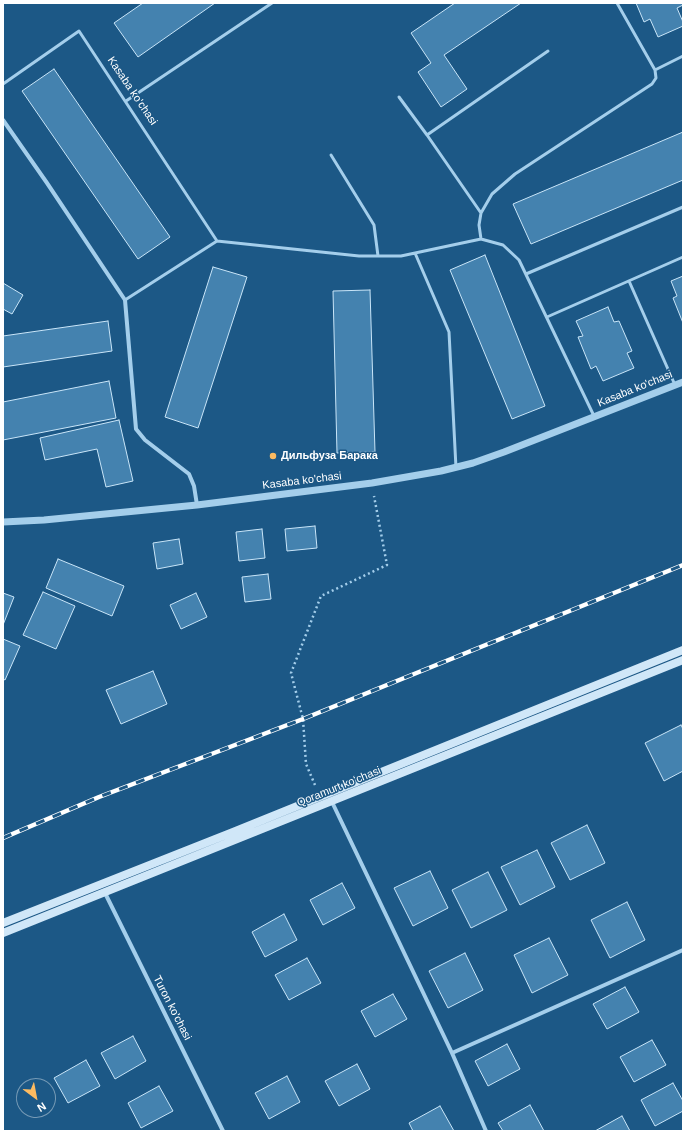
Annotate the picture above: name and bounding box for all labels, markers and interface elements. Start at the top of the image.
street label: Kasaba ko'chasi [104,54,160,128]
street label: Kasaba ko'chasi [596,368,674,410]
place label: Дильфуза Барака [281,449,378,463]
marker: Дильфуза Барака [268,451,278,461]
street label: Kasaba ko'chasi [262,470,342,492]
street label: Qoramurt koʻchasi [295,764,383,810]
street label: Turon ko'chasi [150,973,194,1043]
north arrow [16,1078,56,1118]
text: N [35,1100,48,1115]

